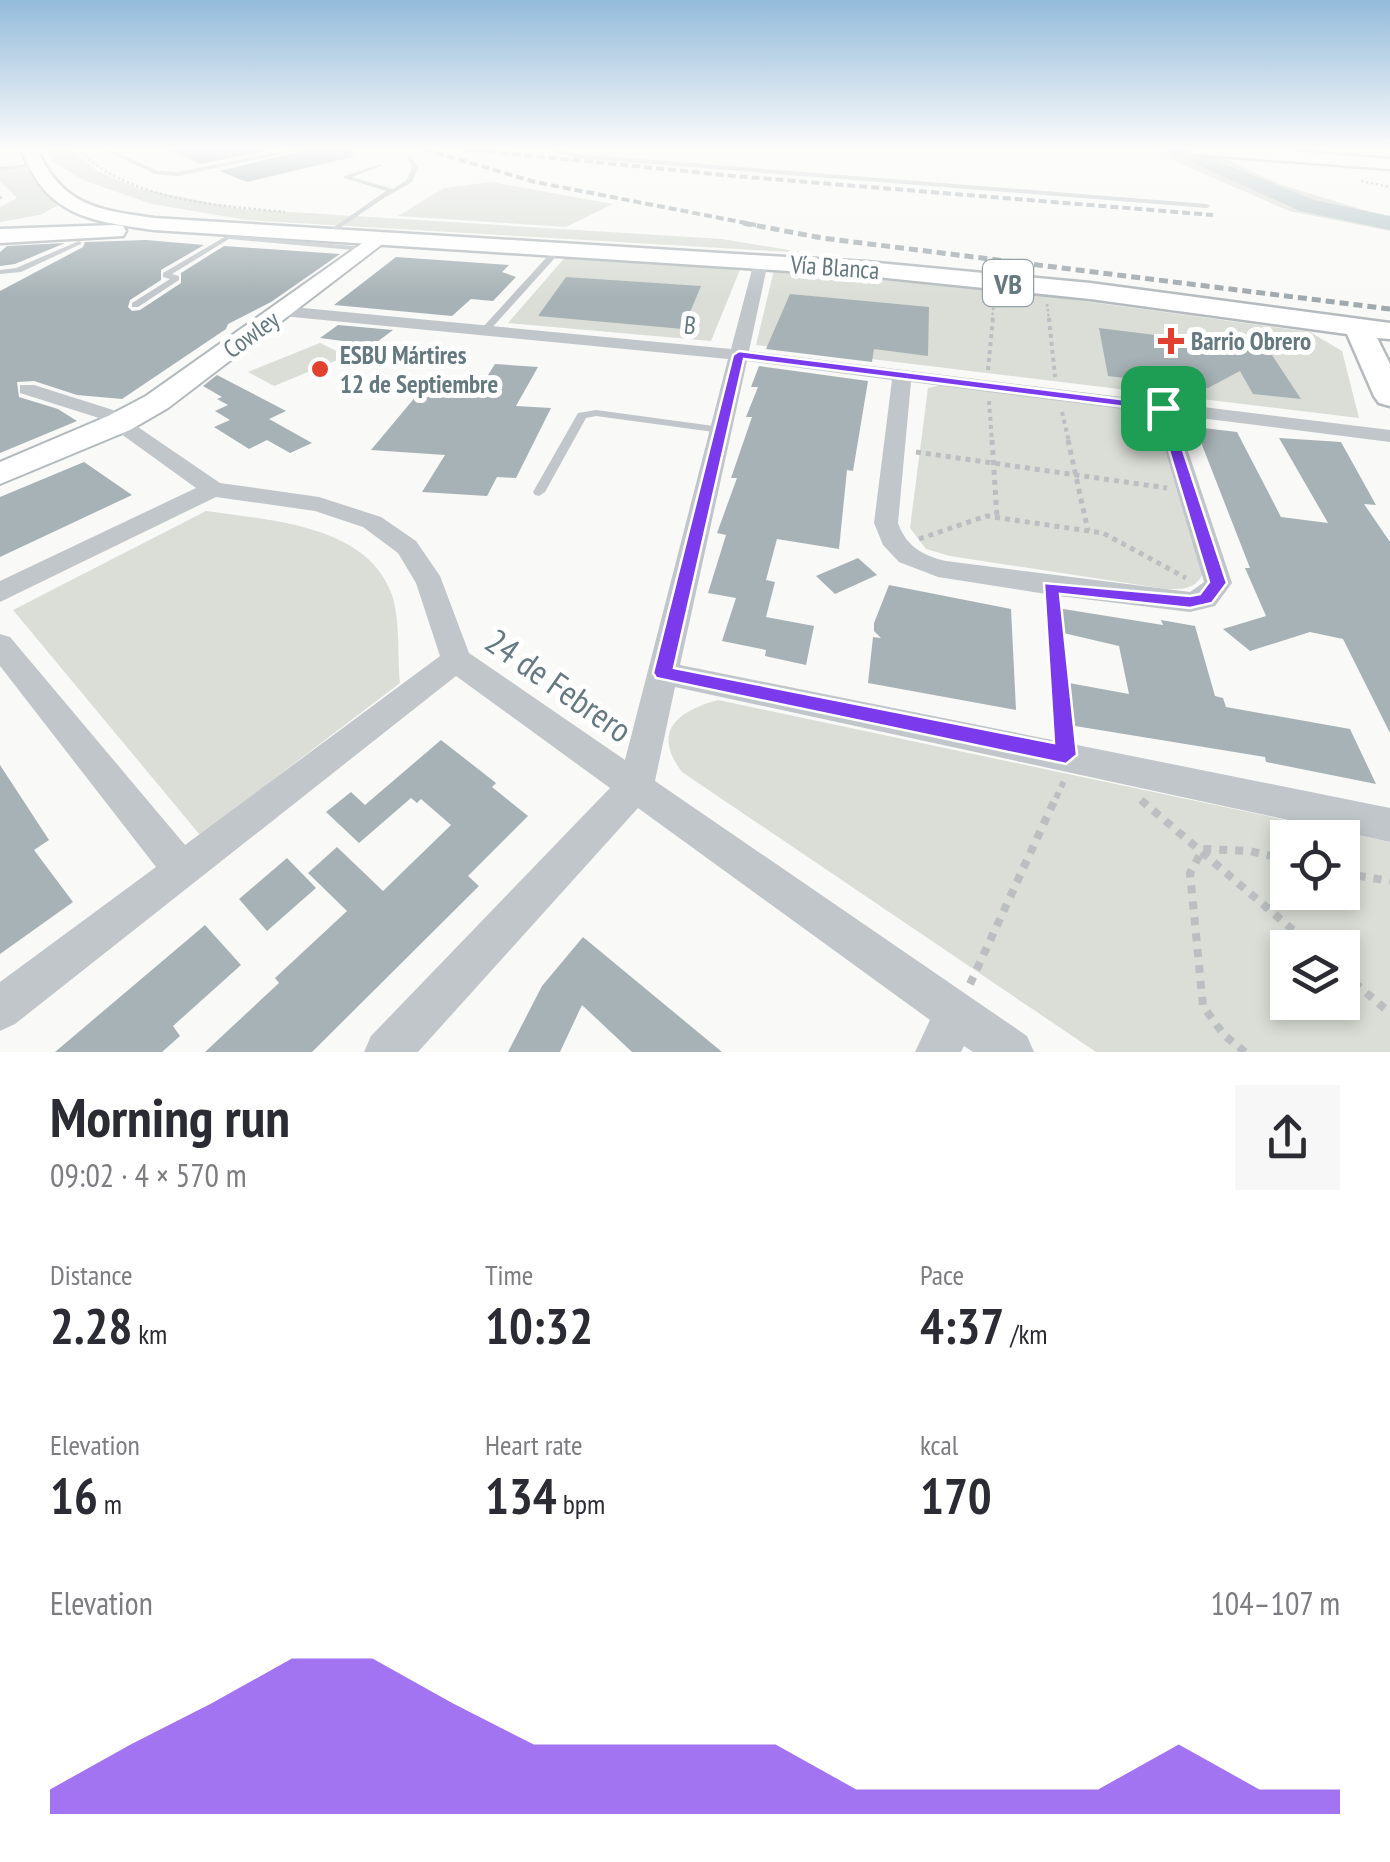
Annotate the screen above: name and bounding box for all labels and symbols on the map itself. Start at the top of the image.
street label: Vía Blanca [789,248,880,286]
road number: VB [983,260,1033,306]
street label: Cowley [217,303,286,365]
street label: B [682,308,698,342]
place label: Barrio Obrero [1191,325,1311,357]
marker: Barrio Obrero [1160,330,1182,352]
place label: ESBU Mártires 12 de Septiembre [340,339,498,400]
marker: ESBU Mártires 12 de Septiembre [309,358,331,380]
pin [1121,366,1206,451]
street label: 24 de Febrero [477,618,641,752]

